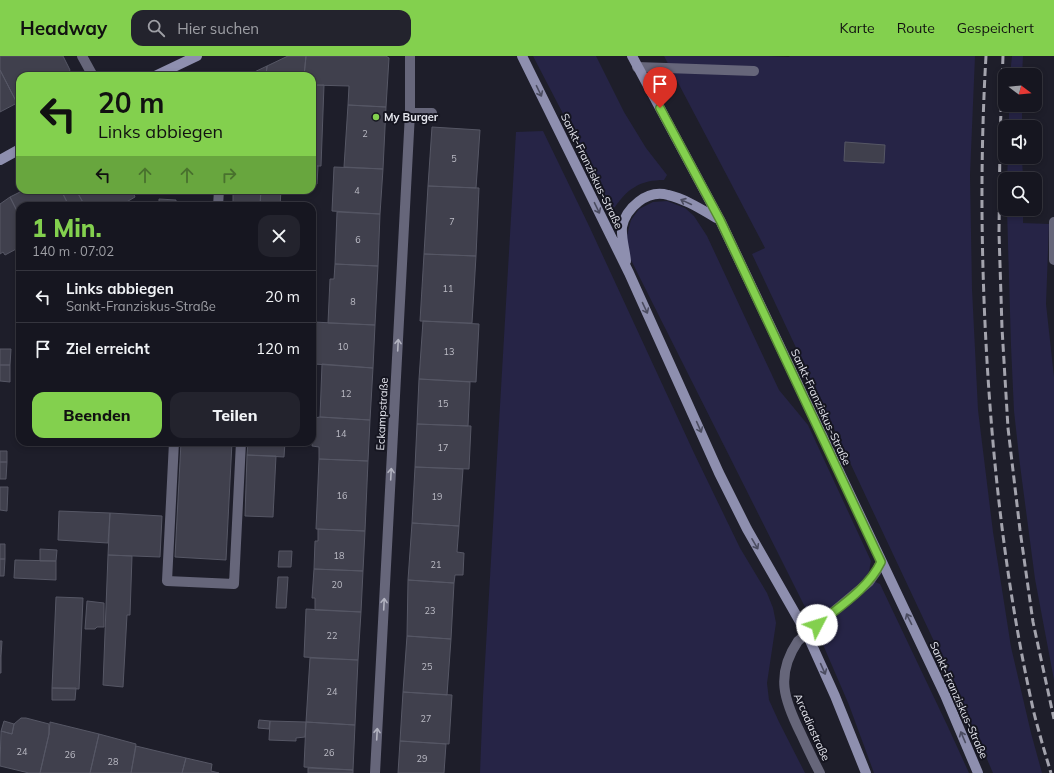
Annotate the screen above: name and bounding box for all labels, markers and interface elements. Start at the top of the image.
search box [131,10,411,46]
text: Headway [20,16,107,40]
icon: search [145,17,167,39]
text: Hier suchen [177,19,259,38]
text: Karte [840,19,875,37]
text: Route [897,19,935,37]
text: Gespeichert [957,19,1034,37]
pin [643,67,677,108]
north arrow [998,68,1042,112]
map controls [998,68,1042,216]
icon: arrive [649,73,671,95]
text: 20 m [98,85,164,120]
one-way arrow [536,85,543,97]
icon: left [32,88,84,140]
place label: My Burger [384,110,439,124]
street label: Sankt-Franziskus-Straße [558,111,626,231]
marker: My Burger [371,112,381,122]
text: Links abbiegen [98,120,223,143]
button: sound [998,120,1042,164]
house number: 2 [362,128,368,139]
house number: 5 [451,153,457,164]
icon: left [92,164,114,186]
icon: ahead [134,164,156,186]
icon: ahead [176,164,198,186]
icon: right [218,164,240,186]
button: search [998,172,1042,216]
house number: 4 [354,185,360,196]
one-way arrow [680,198,692,205]
one-way arrow [594,201,601,213]
text: 1 Min. [32,213,102,243]
button: close [258,215,300,257]
house number: 7 [449,216,455,227]
house number: 6 [355,234,361,245]
text: 140 m · 07:02 [32,243,114,259]
text: Links abbiegen [66,279,174,298]
house number: 11 [443,283,453,294]
icon: left [32,286,54,308]
text: 20 m [265,287,300,306]
house number: 8 [350,296,356,307]
text: Sankt-Franziskus-Straße [66,298,216,314]
one-way arrow [642,302,649,314]
icon: arrive [32,338,54,360]
text: Ziel erreicht [66,339,150,358]
text: 120 m [256,339,300,358]
one-way arrow [394,339,401,352]
house number: 10 [338,341,348,352]
house number: 13 [444,346,454,357]
street label: Sankt-Franziskus-Straße [788,347,854,467]
street label: Eckampstraße [373,377,391,451]
house number: 12 [341,388,351,399]
button: Beenden [32,392,162,438]
button: Teilen [170,392,300,438]
house number: 15 [438,398,449,409]
one-way arrow [696,420,703,432]
house number: 14 [336,428,347,439]
house number: 17 [438,442,448,453]
one-way arrow [387,468,394,481]
house number: 16 [337,490,347,501]
house number: 19 [432,491,442,502]
one-way arrow [752,538,760,550]
house number: 18 [334,550,344,561]
house number: 21 [431,559,441,570]
house number: 20 [332,579,342,590]
one-way arrow [380,598,388,611]
position arrow [796,604,838,646]
house number: 23 [425,605,435,616]
one-way arrow [904,613,912,625]
house number: 22 [327,630,337,641]
street label: Sankt-Franziskus-Straße [927,639,991,761]
house number: 25 [422,661,433,672]
one-way arrow [820,663,827,675]
house number: 24 [327,686,338,697]
street label: Arcadiastraße [791,691,833,763]
house number: 27 [421,713,431,724]
one-way arrow [374,728,381,741]
one-way arrow [959,732,966,744]
house number: 24 [17,746,28,757]
house number: 26 [324,747,334,758]
house number: 26 [65,749,75,760]
house number: 29 [417,753,427,764]
house number: 28 [108,756,118,767]

